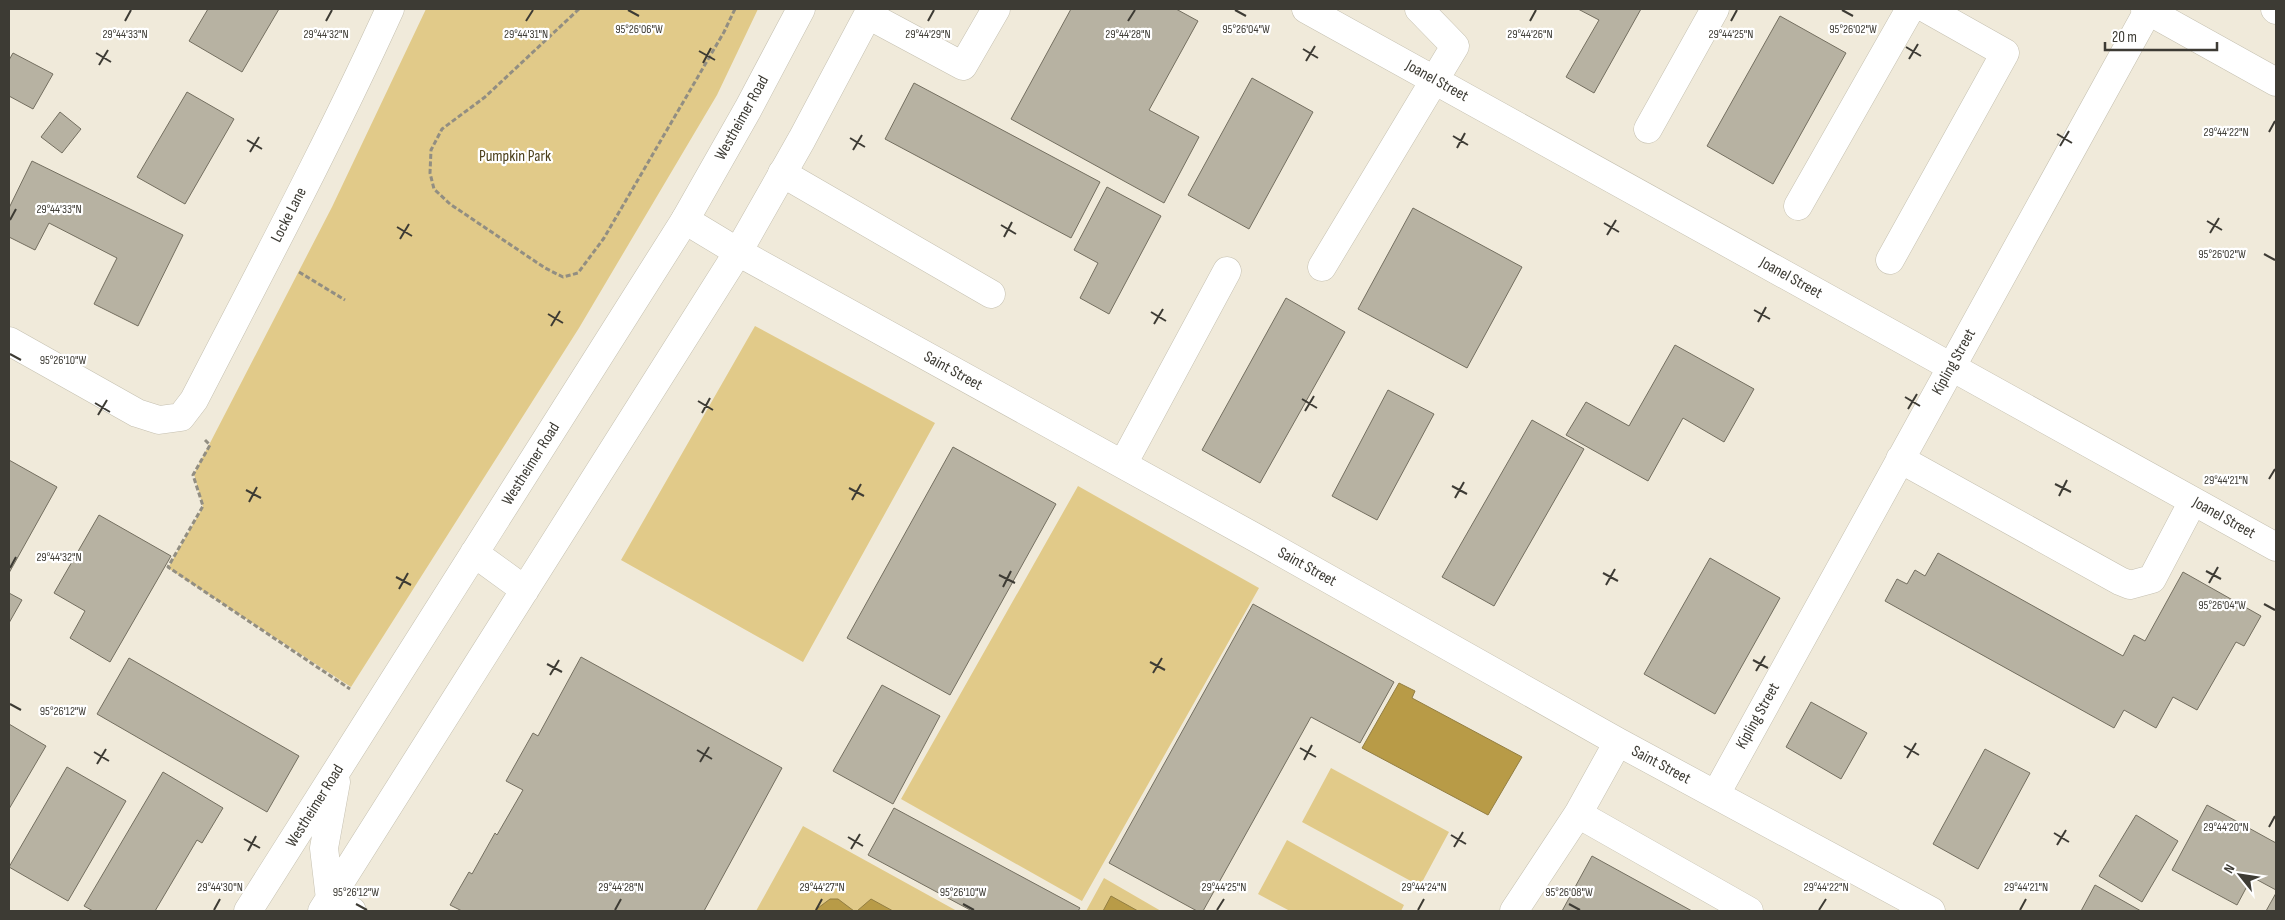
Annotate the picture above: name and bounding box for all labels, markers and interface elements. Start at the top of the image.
scale bar [2105,20,2218,52]
text: 95°26'06"W [615,22,663,37]
text: 95°26'04"W [1222,22,1270,37]
text: 95°26'02"W [1829,22,1877,37]
text: 29°44'33"N [102,27,148,42]
text: 29°44'32"N [303,27,349,42]
text: 29°44'31"N [504,27,548,42]
text: 29°44'29"N [905,27,951,42]
text: 29°44'28"N [1105,27,1151,42]
text: 29°44'26"N [1507,27,1553,42]
text: 29°44'25"N [1709,27,1753,42]
text: 20 m [2112,28,2137,47]
street label: Joanel Street [1402,56,1472,106]
street label: Westheimer Road [711,72,773,164]
text: 29°44'22"N [2203,125,2249,140]
park label: Pumpkin Park [479,147,551,166]
street label: Locke Lane [267,184,311,246]
text: 29°44'33"N [36,202,82,217]
text: 95°26'02"W [2198,247,2246,262]
street label: Joanel Street [1756,253,1826,303]
street label: Kipling Street [1928,326,1980,398]
street label: Saint Street [920,347,986,395]
text: 95°26'10"W [40,353,87,368]
street label: Westheimer Road [498,419,564,509]
text: 29°44'21"N [2204,473,2248,488]
street label: Joanel Street [2189,493,2259,543]
street label: Saint Street [1274,543,1340,591]
text: 29°44'32"N [36,550,82,565]
text: 95°26'04"W [2198,598,2246,613]
street label: Kipling Street [1732,680,1784,752]
text: 95°26'12"W [40,704,86,719]
street label: Saint Street [1628,742,1694,788]
street label: Westheimer Road [282,761,348,851]
text: 29°44'20"N [2203,820,2249,835]
north arrow [2215,850,2265,900]
text: N [2220,861,2238,876]
text: 29°44'30"N [197,880,243,895]
text: 29°44'28"N [598,880,644,895]
text: 29°44'27"N [799,880,845,895]
text: 29°44'25"N [1202,880,1246,895]
text: 29°44'24"N [1401,880,1447,895]
text: 29°44'22"N [1803,880,1849,895]
text: 29°44'21"N [2004,880,2048,895]
text: 95°26'12"W [333,885,379,900]
text: 95°26'10"W [940,885,987,900]
text: 95°26'08"W [1545,885,1593,900]

